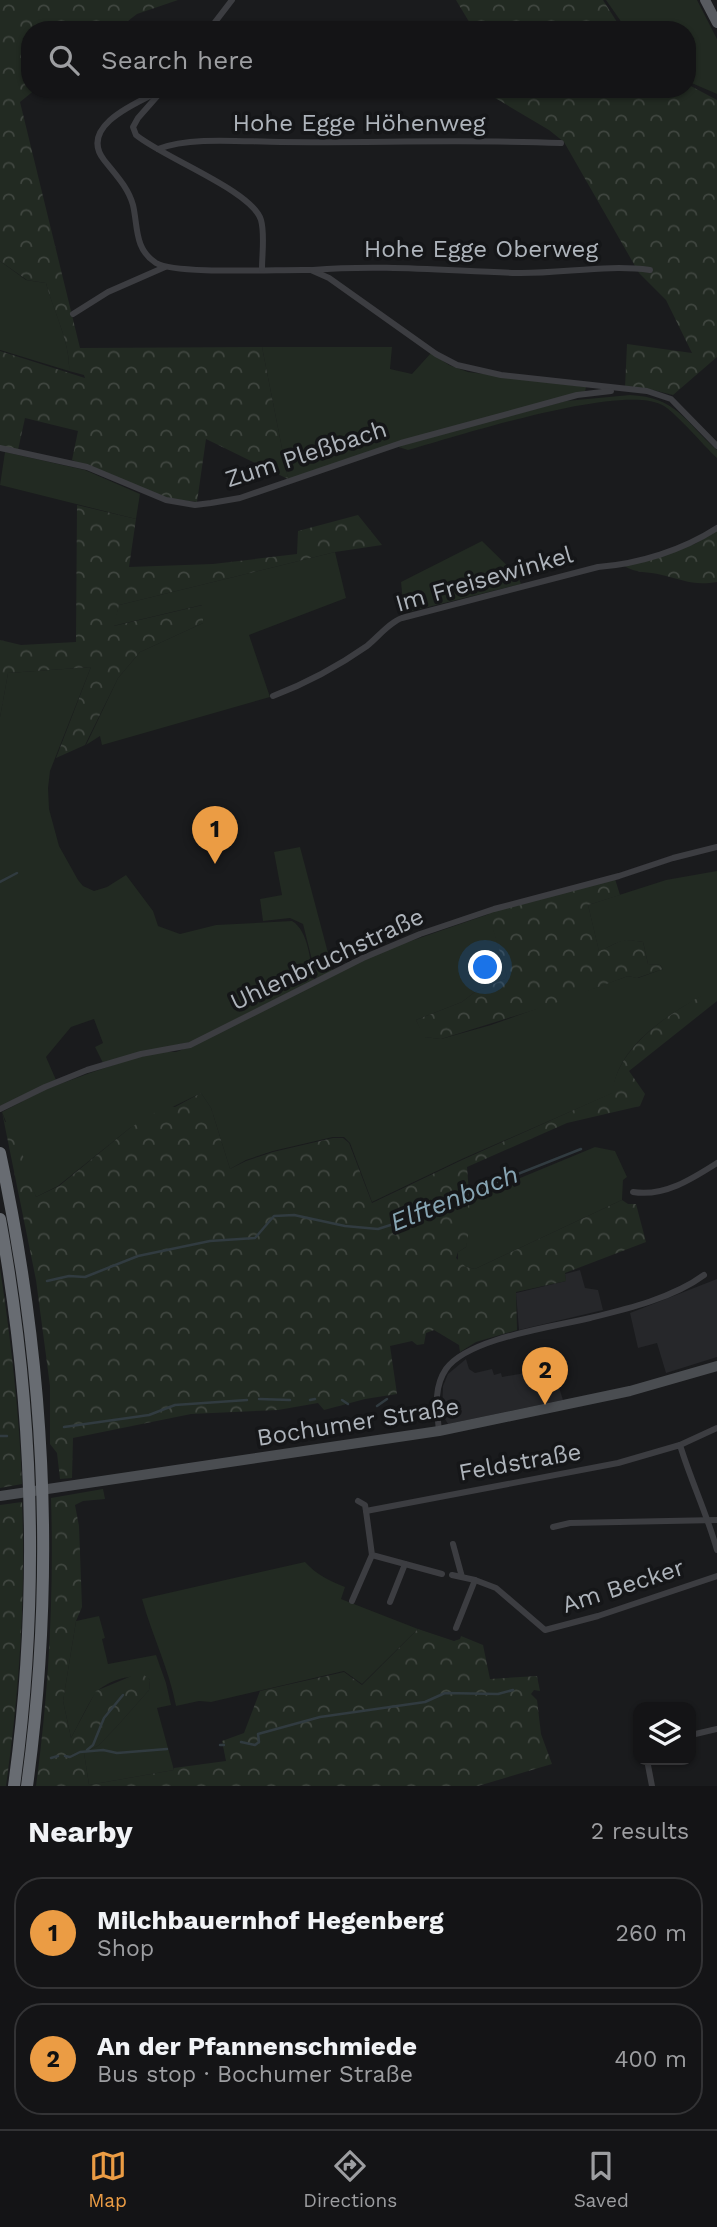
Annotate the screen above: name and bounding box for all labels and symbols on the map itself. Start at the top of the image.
street label: Hohe Egge Höhenweg [232,109,486,137]
street label: Hohe Egge Oberweg [364,235,598,263]
street label: Zum Pleßbach [222,415,390,493]
street label: Im Freisewinkel [392,540,577,618]
pin: 1 [192,806,238,864]
street label: Uhlenbruchstraße [226,902,428,1016]
your location [468,950,502,984]
water label: Elftenbach [386,1159,522,1237]
pin: 2 [522,1347,568,1405]
street label: Bochumer Straße [255,1392,461,1452]
street label: Feldstraße [457,1437,583,1487]
street label: Am Becker [558,1553,688,1619]

